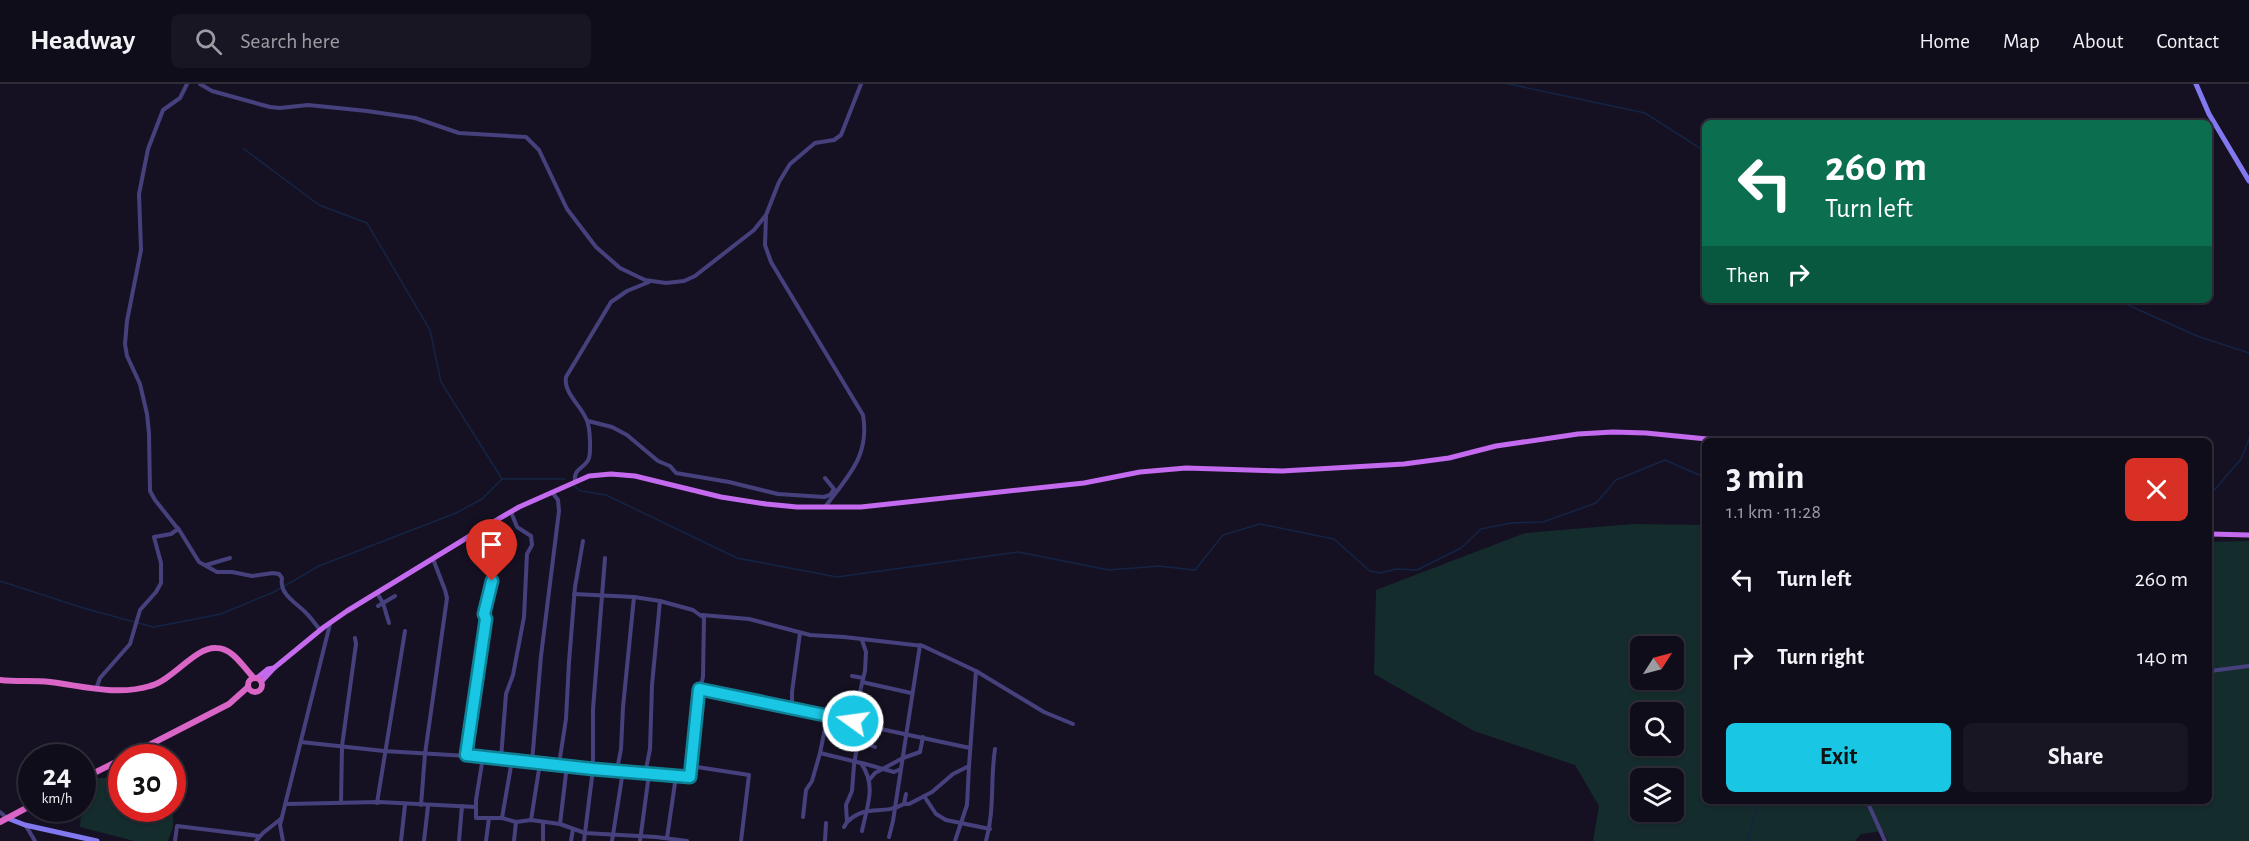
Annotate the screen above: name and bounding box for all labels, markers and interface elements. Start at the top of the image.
search box [171,14,591,68]
icon: search [192,25,225,58]
text: Headway [30,27,135,55]
text: Search here [240,30,340,52]
text: Home [1919,31,1970,52]
text: Map [2003,31,2040,52]
text: About [2073,31,2123,52]
text: Contact [2156,31,2219,52]
icon: left [1726,144,1804,222]
text: 260 m [1825,146,1927,188]
text: Turn left [1825,195,1913,222]
icon: right [1782,258,1815,291]
text: Then [1726,264,1770,286]
button: close [2125,458,2188,521]
text: 3 min [1726,459,1804,495]
text: 1.1 km · 11:28 [1726,502,1821,522]
pin [466,519,517,581]
icon: arrive [475,528,508,561]
icon: left [1726,563,1759,596]
text: Turn left [1777,568,1851,590]
text: 260 m [2135,568,2188,590]
north arrow [1630,636,1684,690]
map controls [1630,636,1684,822]
icon: right [1726,641,1759,674]
text: Turn right [1777,646,1864,668]
text: 140 m [2137,646,2188,668]
position arrow [821,689,885,753]
button: search [1630,702,1684,756]
button: Exit [1726,723,1951,792]
button: Share [1963,723,2188,792]
speed limit sign: 30 [108,744,186,822]
text: 24 [42,761,72,791]
button: layers [1630,768,1684,822]
text: km/h [42,791,72,806]

